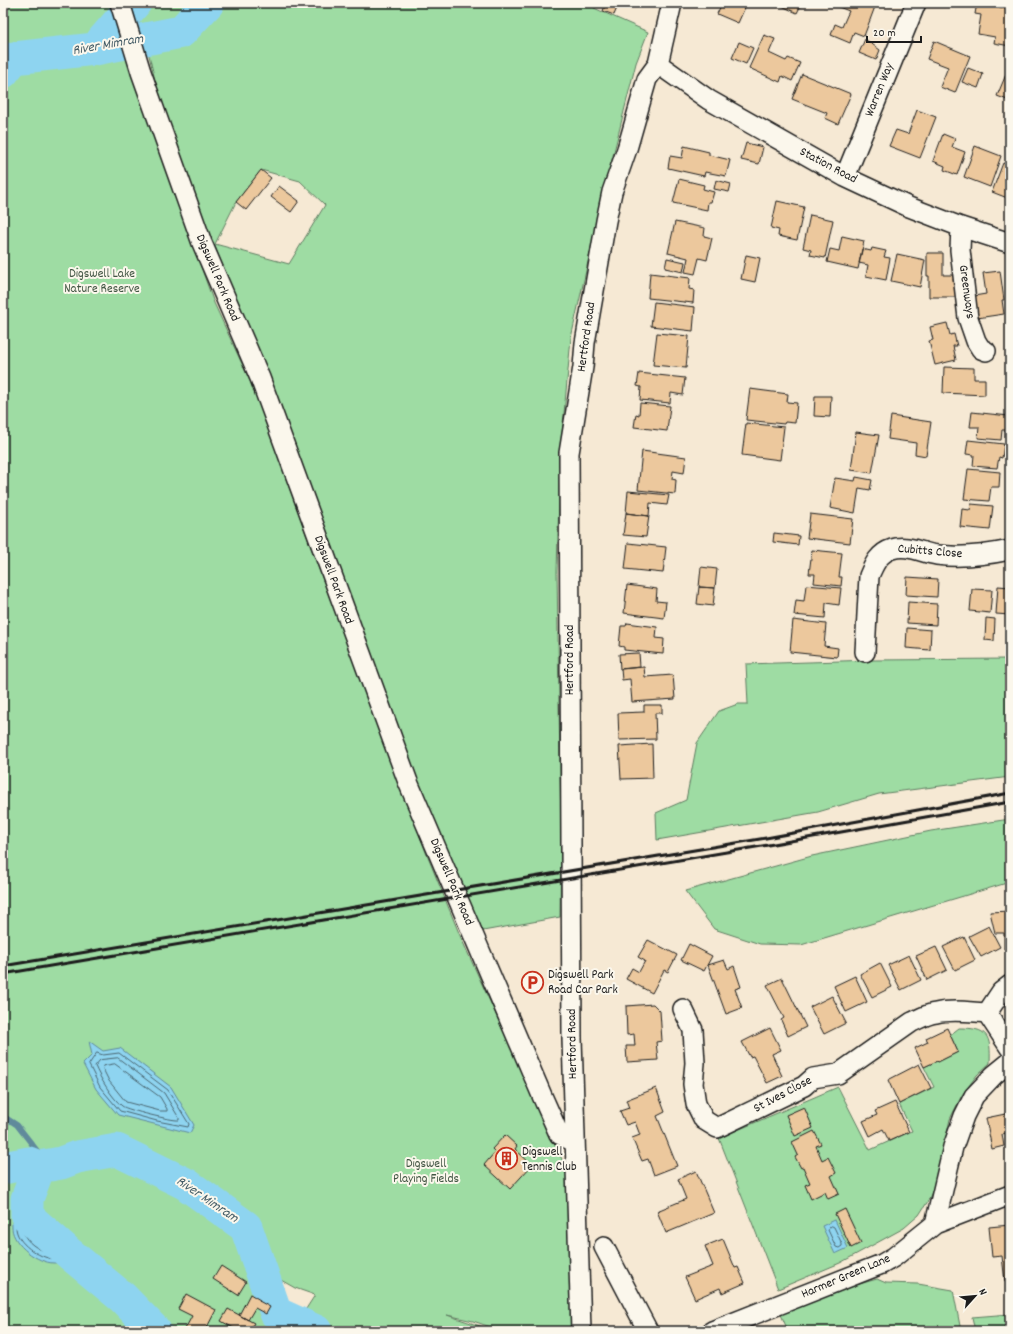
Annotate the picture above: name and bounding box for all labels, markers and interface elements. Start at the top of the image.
scale bar [867,18,921,44]
text: 20 m [873,25,896,42]
water label: River Mimram [71,29,145,61]
street label: Warren Way [861,59,900,120]
street label: Station Road [796,143,860,189]
street label: Digswell Park Road [190,232,244,324]
street label: Greenways [953,264,979,320]
park label: Digswell Lake Nature Reserve [64,265,140,299]
street label: Hertford Road [573,301,601,373]
street label: Digswell Park Road [308,533,358,627]
street label: Cubitts Close [897,540,963,564]
street label: Hertford Road [561,625,580,695]
street label: Digswell Park Road [424,836,478,928]
place label: Digswell Park Road Car Park [548,966,618,1000]
parking icon: Digswell Park Road Car Park [519,969,545,995]
street label: Hertford Road [563,1009,583,1079]
street label: St Ives Close [750,1072,816,1118]
place label: Digswell Tennis Club [522,1143,577,1177]
building icon: Digswell Tennis Club [494,1146,520,1172]
park label: Digswell Playing Fields [393,1155,459,1189]
water label: River Mimram [172,1172,243,1229]
street label: Harmer Green Lane [799,1250,894,1304]
north arrow [955,1276,995,1316]
text: N [974,1286,991,1299]

